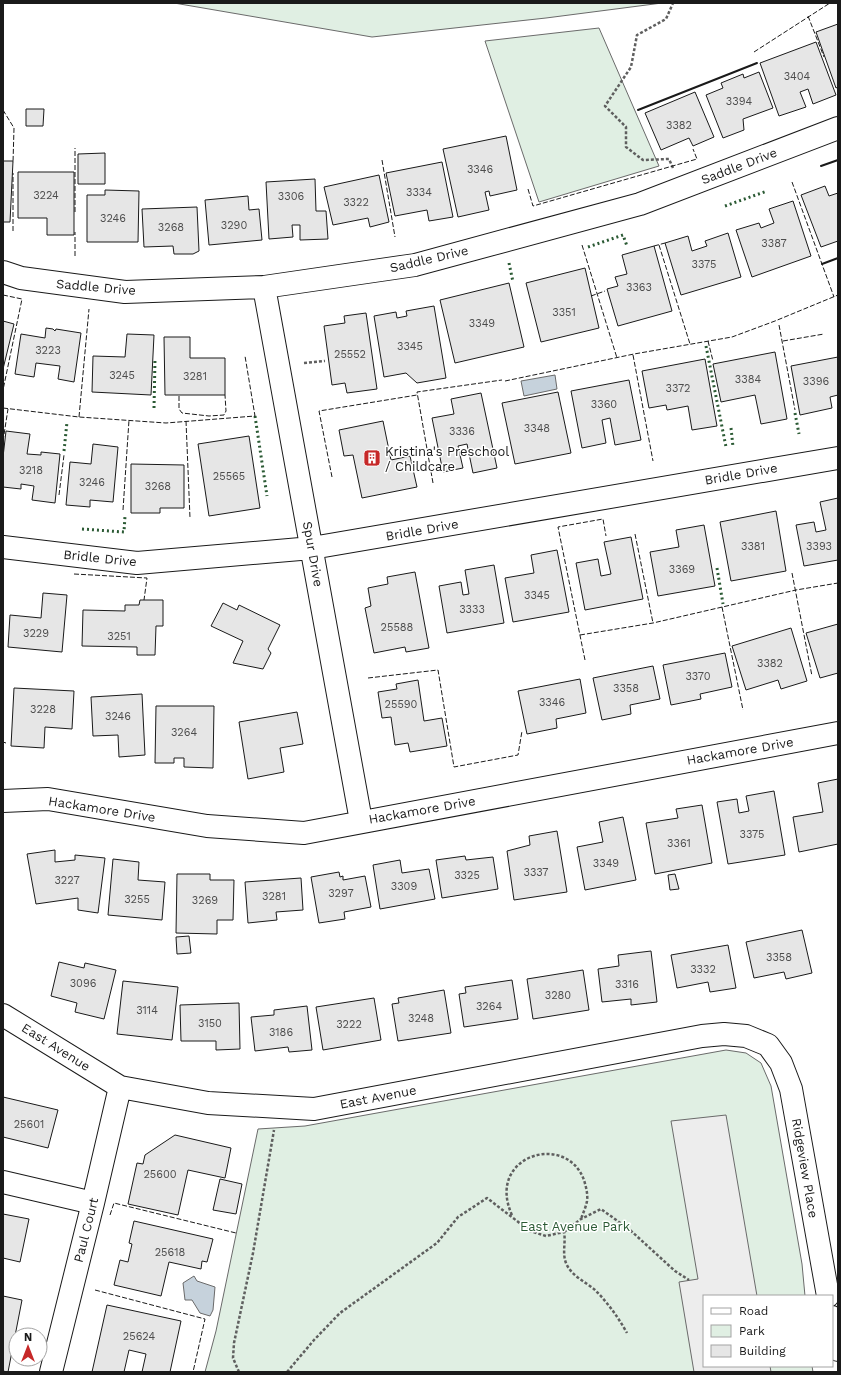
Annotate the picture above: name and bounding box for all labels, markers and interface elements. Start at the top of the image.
house number: 3404 [784,70,811,83]
house number: 3394 [726,95,752,108]
house number: 3382 [666,119,692,132]
street label: Saddle Drive [699,145,779,187]
house number: 3346 [467,163,493,176]
house number: 3334 [406,186,432,199]
house number: 3224 [33,189,59,202]
house number: 3306 [278,190,304,203]
house number: 3322 [343,196,369,209]
house number: 3246 [100,212,126,225]
house number: 3290 [221,219,247,232]
house number: 3268 [158,221,184,234]
house number: 3387 [761,237,787,250]
street label: Saddle Drive [388,243,470,275]
house number: 3375 [692,258,716,271]
street label: Saddle Drive [55,276,137,298]
house number: 3363 [626,281,652,294]
house number: 3351 [552,306,576,319]
house number: 3349 [469,317,495,330]
house number: 3345 [397,340,423,353]
house number: 3223 [35,344,61,357]
house number: 25552 [334,348,366,361]
house number: 3245 [109,369,135,382]
house number: 3281 [183,370,207,383]
house number: 3384 [735,373,761,386]
house number: 3396 [803,375,829,388]
house number: 3372 [666,382,690,395]
house number: 3360 [591,398,617,411]
house number: 3348 [524,422,550,435]
house number: 3336 [449,425,475,438]
place label: Kristina's Preschool / Childcare [385,444,509,474]
building icon: Kristina's Preschool / Childcare [362,448,382,468]
street label: Bridle Drive [703,460,779,488]
house number: 3218 [19,464,43,477]
house number: 25565 [213,470,245,483]
house number: 3246 [79,476,105,489]
house number: 3268 [145,480,171,493]
street label: Bridle Drive [384,516,460,544]
street label: Spur Drive [300,520,326,588]
house number: 3381 [741,540,765,553]
house number: 3393 [806,540,832,553]
street label: Bridle Drive [63,547,137,569]
house number: 3369 [669,563,695,576]
house number: 3345 [524,589,550,602]
house number: 3333 [459,603,485,616]
house number: 25588 [381,621,414,634]
house number: 3229 [23,627,49,640]
house number: 3251 [107,630,131,643]
house number: 3382 [757,657,783,670]
house number: 3370 [685,670,711,683]
house number: 3358 [613,682,639,695]
house number: 3346 [539,696,565,709]
house number: 25590 [385,698,418,711]
house number: 3228 [30,703,56,716]
house number: 3246 [105,710,131,723]
house number: 3264 [171,726,197,739]
street label: Hackamore Drive [685,734,795,768]
street label: Hackamore Drive [47,793,157,825]
street label: Hackamore Drive [367,793,477,827]
house number: 3375 [740,828,764,841]
house number: 3361 [667,837,691,850]
house number: 3349 [593,857,619,870]
house number: 3337 [524,866,548,879]
house number: 3325 [454,869,480,882]
house number: 3227 [54,874,80,887]
house number: 3309 [391,880,417,893]
house number: 3297 [328,887,354,900]
house number: 3281 [262,890,286,903]
house number: 3255 [124,893,150,906]
house number: 3269 [192,894,218,907]
house number: 3358 [766,951,792,964]
house number: 3332 [690,963,716,976]
house number: 3096 [70,977,97,990]
house number: 3316 [615,978,639,991]
house number: 3280 [545,989,571,1002]
house number: 3264 [476,1000,502,1013]
house number: 3114 [136,1004,158,1017]
house number: 3248 [408,1012,434,1025]
house number: 3150 [198,1017,222,1030]
house number: 3222 [336,1018,362,1031]
street label: East Avenue [19,1020,93,1074]
house number: 3186 [269,1026,293,1039]
street label: East Avenue [338,1082,418,1112]
street label: Ridgeview Place [789,1117,821,1219]
house number: 25601 [14,1118,44,1131]
house number: 25600 [143,1168,177,1181]
street label: Paul Court [71,1195,101,1264]
park label: East Avenue Park [520,1219,631,1234]
house number: 25618 [155,1246,186,1259]
legend [703,1295,833,1367]
text: Road [739,1304,768,1318]
text: Park [739,1324,765,1338]
north arrow [8,1327,48,1367]
house number: 25624 [123,1330,155,1343]
text: N [24,1331,32,1344]
text: Building [739,1344,786,1358]

